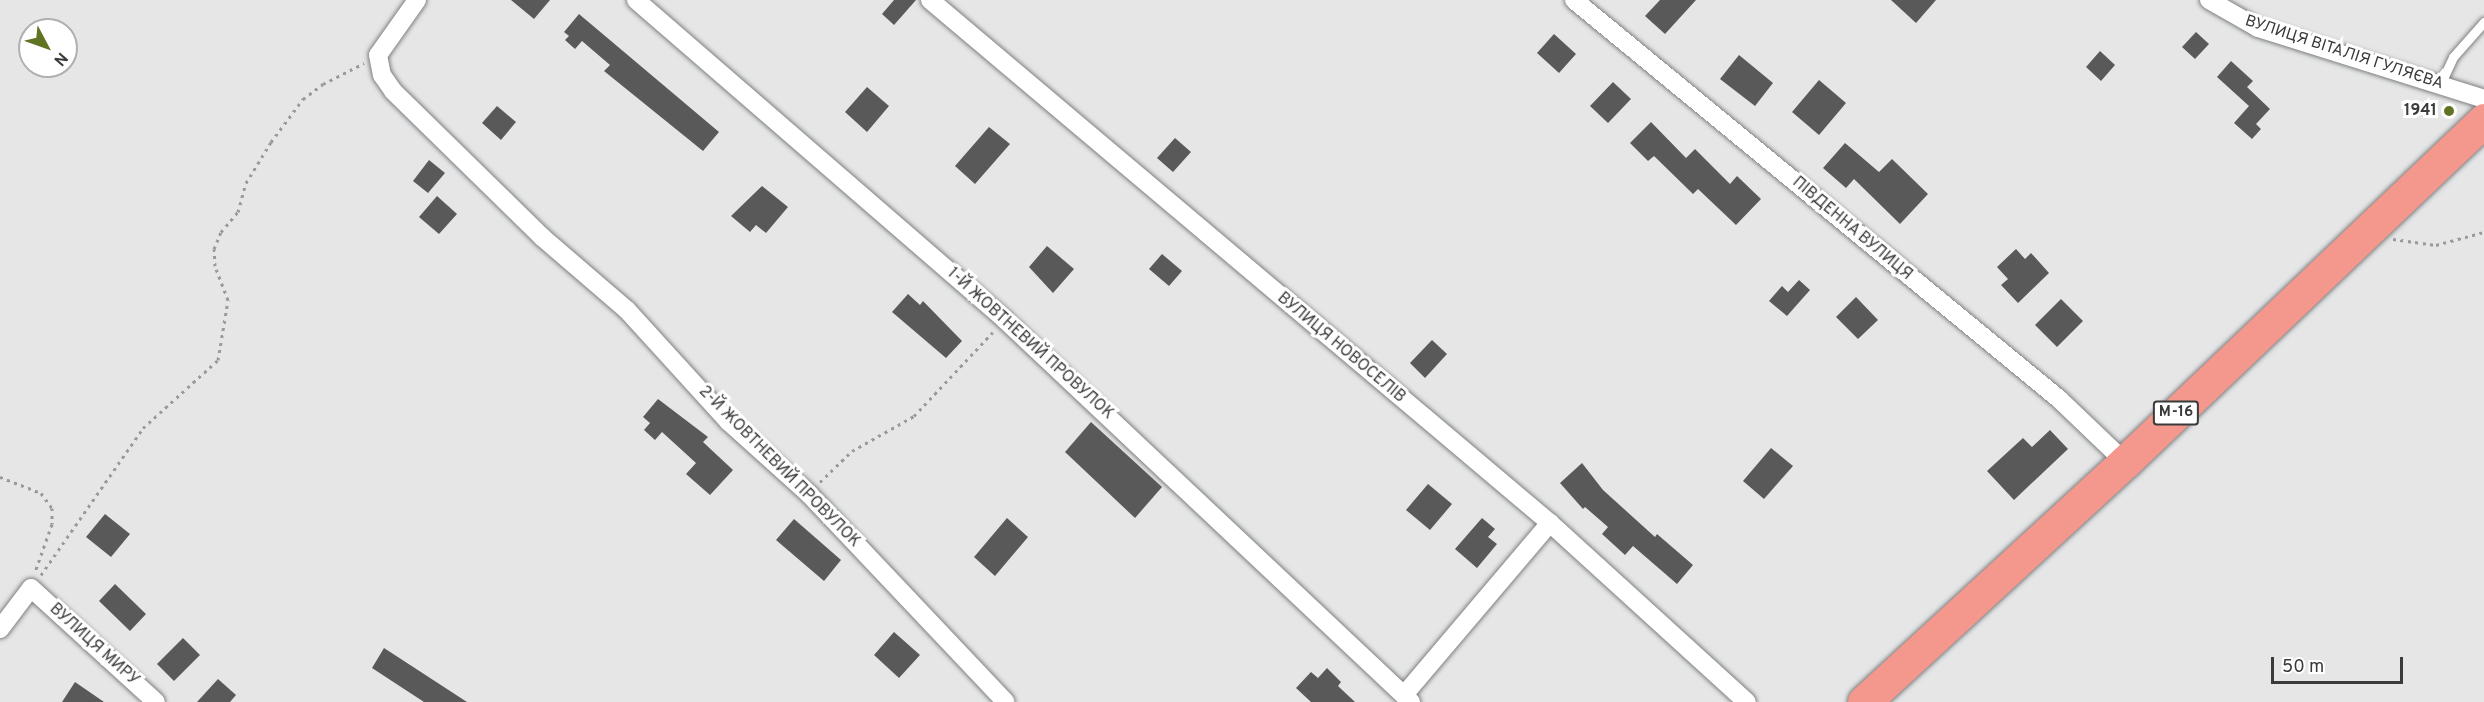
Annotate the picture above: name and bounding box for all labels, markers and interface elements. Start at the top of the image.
street label: ВУЛИЦЯ ВІТАЛІЯ ГУЛЯЄВА [2242,12,2446,94]
north arrow [18,18,78,78]
text: N [49,48,71,69]
place label: 1941 [2404,101,2437,121]
marker: 1941 [2442,104,2456,118]
street label: ПІВДЕННА ВУЛИЦЯ [1788,173,1916,285]
street label: 1-Й ЖОВТНЕВИЙ ПРОВУЛОК [943,264,1117,424]
street label: ВУЛИЦЯ НОВОСЕЛІВ [1273,289,1409,407]
street label: 2-Й ЖОВТНЕВИЙ ПРОВУЛОК [694,382,864,552]
road number: М-16 [2152,401,2200,425]
street label: ВУЛИЦЯ МИРУ [45,600,143,690]
scale bar [2274,645,2406,683]
text: 50 m [2282,656,2324,679]

